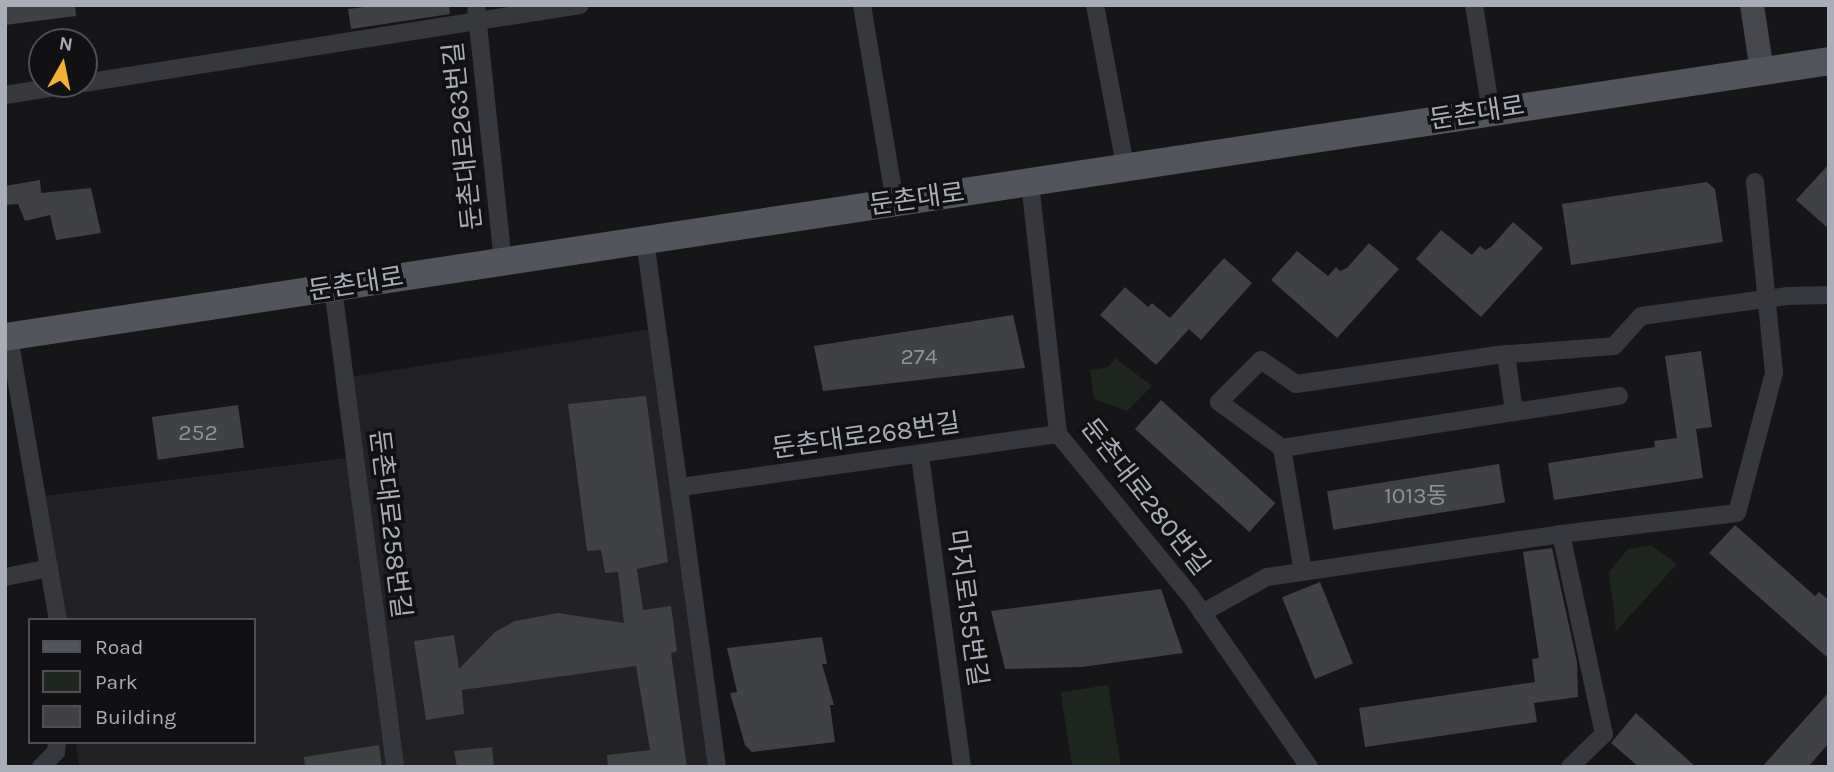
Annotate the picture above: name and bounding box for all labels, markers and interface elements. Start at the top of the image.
north arrow [28,28,98,98]
text: N [58,32,74,56]
street label: 둔촌대로263번길 [438,40,488,232]
street label: 둔촌대로 [1427,90,1527,136]
street label: 둔촌대로 [867,177,967,221]
street label: 둔촌대로 [306,261,406,307]
house number: 274 [901,343,937,371]
street label: 둔촌대로268번길 [770,407,962,465]
street label: 둔촌대로280번길 [1074,413,1216,581]
house number: 252 [178,419,218,447]
street label: 둔촌대로258번길 [363,428,417,620]
house number: 1013동 [1384,482,1448,510]
street label: 마지로155번길 [941,528,993,688]
legend [28,618,256,744]
text: Road [95,635,143,659]
text: Park [95,670,138,694]
text: Building [95,705,176,729]

